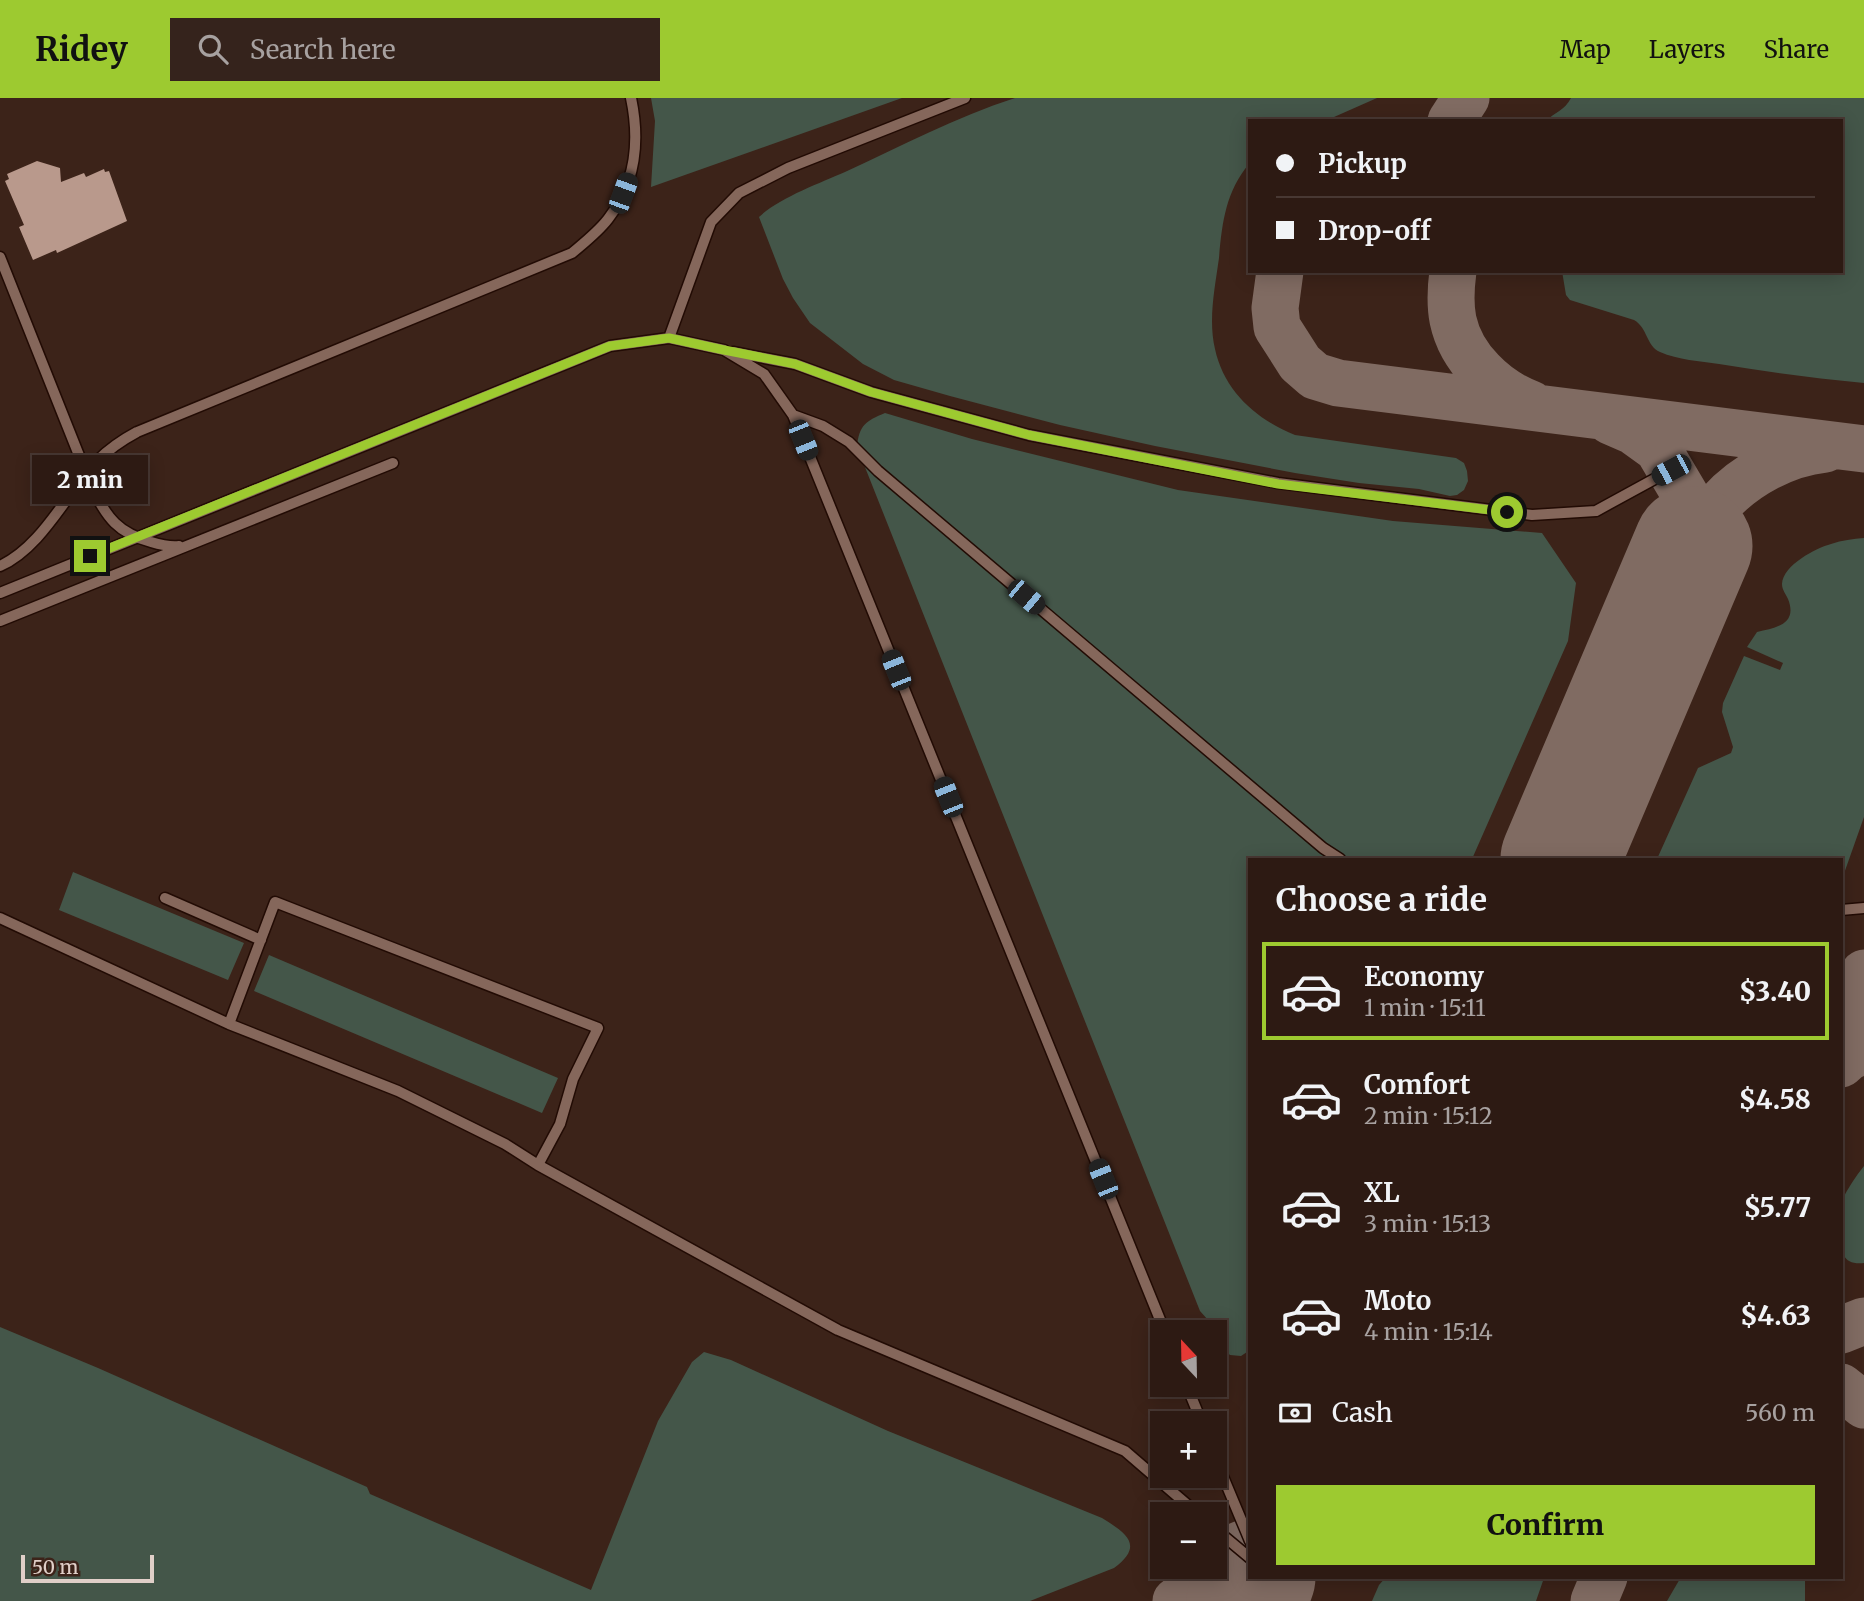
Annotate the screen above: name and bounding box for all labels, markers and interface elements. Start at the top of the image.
search box [170,18,660,81]
text: Ridey [35,29,128,70]
icon: search [194,30,232,68]
text: Search here [250,33,396,66]
text: Map [1560,34,1611,65]
text: Layers [1649,34,1725,65]
text: Share [1763,34,1829,65]
text: Pickup [1318,147,1407,180]
car [606,170,641,216]
text: Drop-off [1318,214,1431,247]
car [786,417,821,463]
car [1648,451,1695,489]
callout: 2 min [32,454,148,504]
text: 2 min [57,465,123,494]
route start [1491,496,1523,528]
route end [74,540,106,572]
car [1004,575,1049,619]
car [879,647,914,693]
car [931,774,966,820]
text: Choose a ride [1276,880,1487,920]
icon: car [1280,960,1343,1023]
text: Economy [1364,960,1484,993]
text: $3.40 [1739,975,1811,1008]
text: 1 min · 15:11 [1364,993,1486,1022]
icon: car [1280,1068,1343,1131]
text: Comfort [1364,1068,1470,1101]
text: $4.58 [1739,1083,1811,1116]
text: 2 min · 15:12 [1364,1101,1493,1130]
car [1086,1156,1121,1202]
icon: car [1280,1176,1343,1239]
text: XL [1364,1176,1400,1209]
text: $5.77 [1744,1191,1811,1224]
text: 3 min · 15:13 [1364,1209,1491,1238]
icon: car [1280,1284,1343,1347]
text: Moto [1364,1284,1431,1317]
text: $4.63 [1740,1299,1811,1332]
text: 4 min · 15:14 [1364,1317,1493,1346]
north arrow [1150,1320,1227,1396]
map controls [1150,1320,1227,1579]
icon: cash [1276,1394,1314,1432]
text: Cash [1332,1396,1393,1429]
text: 560 m [1745,1398,1815,1427]
button: + [1150,1411,1227,1488]
button: Confirm [1276,1485,1815,1565]
button: − [1150,1502,1227,1579]
scale bar [21,1552,154,1584]
text: 50 m [32,1555,78,1579]

